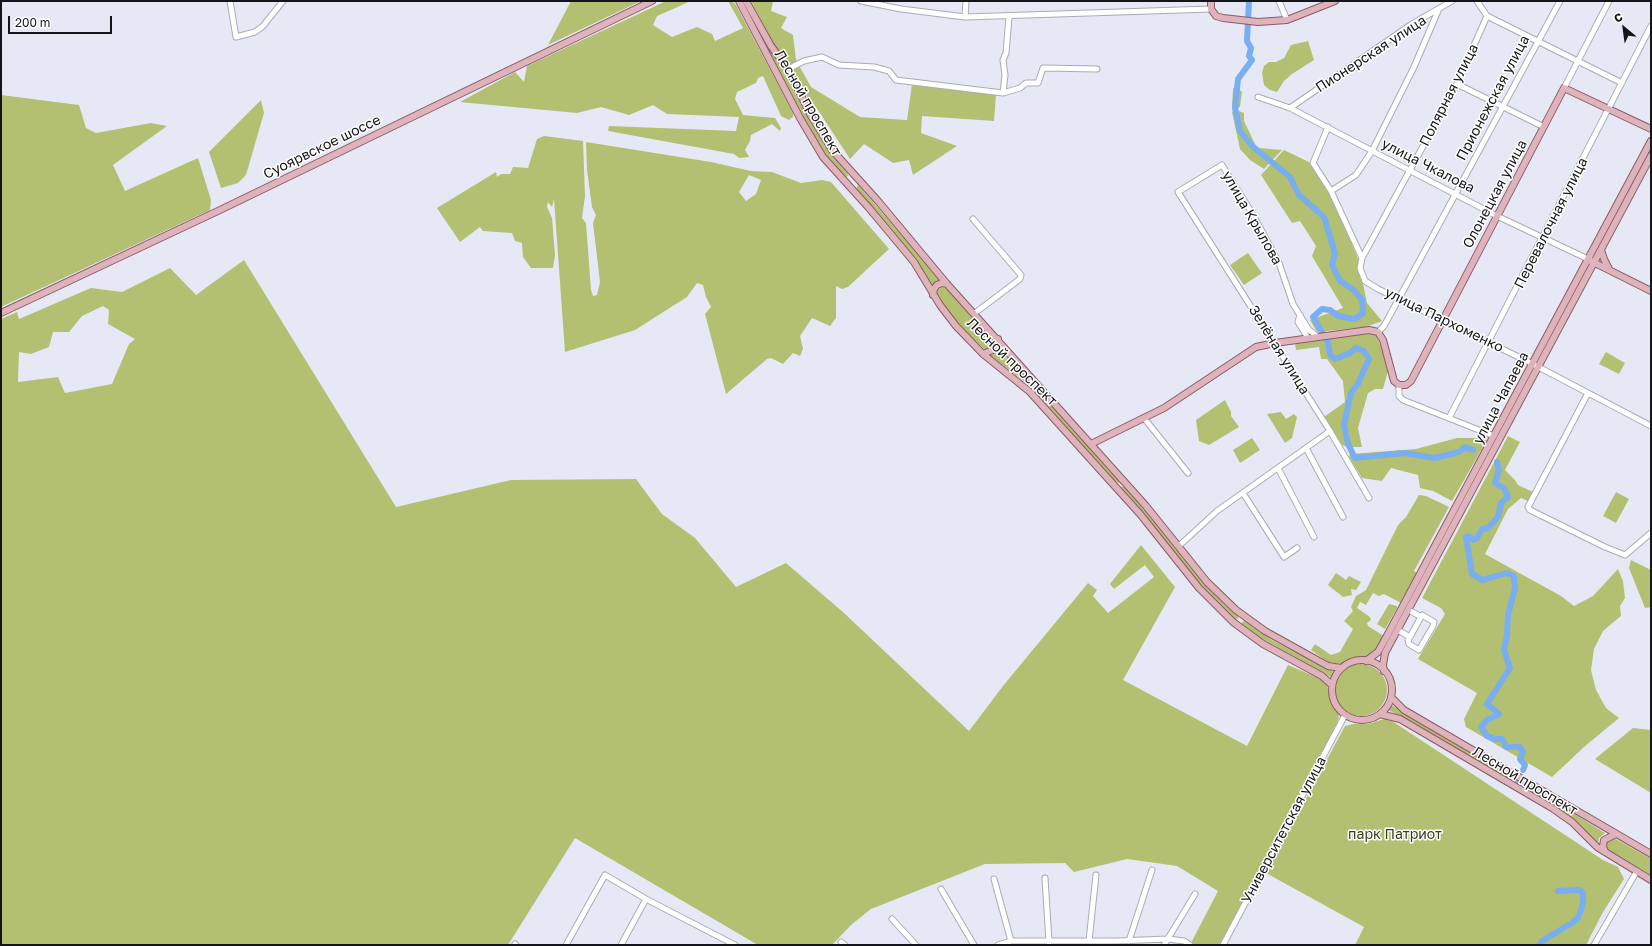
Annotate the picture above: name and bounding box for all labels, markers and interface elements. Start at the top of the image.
scale bar [10,8,114,34]
north arrow [1604,8,1644,48]
text: С [1611,9,1625,25]
street label: Пионерская улица [1312,12,1430,96]
text: 200 m [15,15,50,30]
street label: Прионежская улица [1453,33,1533,163]
street label: Полярная улица [1416,41,1482,149]
street label: Лесной проспект [771,47,845,159]
street label: Суоярвское шоссе [261,111,383,183]
street label: улица Чкалова [1379,135,1477,197]
street label: Олонецкая улица [1459,137,1531,251]
street label: Перевалочная улица [1511,155,1591,291]
street label: улица Крылова [1218,168,1286,268]
street label: улица Пархоменко [1382,284,1506,356]
street label: Зелёная улица [1245,302,1313,398]
street label: Лесной проспект [963,315,1061,409]
street label: улица Чапаева [1470,349,1532,447]
street label: Лесной проспект [1470,743,1580,819]
street label: Университетская улица [1238,754,1330,906]
park label: парк Патриот [1348,827,1442,843]

